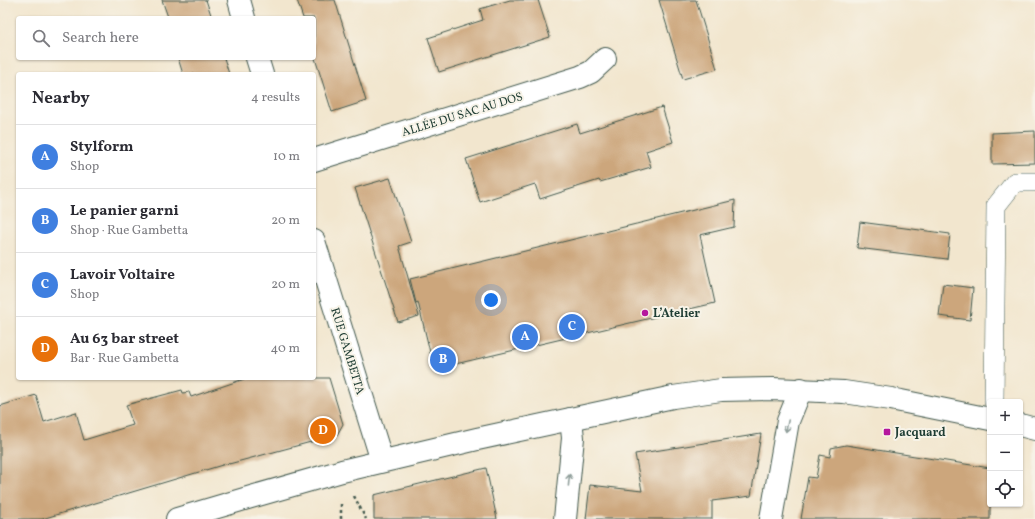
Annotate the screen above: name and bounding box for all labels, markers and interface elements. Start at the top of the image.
search box [16,16,316,60]
icon: search [30,27,52,49]
text: Search here [62,28,139,49]
text: Nearby [32,87,90,110]
street label: ALLÉE DU SAC AU DOS [400,88,525,141]
text: 4 results [251,89,300,107]
text: Stylform [70,137,134,158]
text: A [40,148,50,166]
text: 10 m [273,148,300,166]
text: Shop [70,158,99,176]
text: Le panier garni [70,201,179,222]
text: B [41,212,49,230]
text: 20 m [271,212,300,230]
text: Shop · Rue Gambetta [70,222,188,240]
text: Lavoir Voltaire [70,265,175,286]
text: C [41,276,49,294]
text: 20 m [271,276,300,294]
text: Shop [70,286,99,304]
your location [481,290,501,310]
street label: RUE GAMBETTA [326,306,368,397]
place label: L’Atelier [653,306,700,322]
marker: L’Atelier [640,308,650,318]
pin: C [559,312,585,342]
pin: A [512,322,538,352]
text: Au 63 bar street [70,329,179,350]
text: D [40,340,50,358]
text: 40 m [271,340,300,358]
pin: B [430,345,456,375]
text: Bar · Rue Gambetta [70,350,179,368]
map controls [987,399,1023,507]
button: + [987,399,1023,435]
pin: D [310,416,336,446]
one-way arrow [783,419,791,432]
place label: Jacquard [894,425,946,441]
marker: Jacquard [882,427,892,437]
button: − [987,435,1023,471]
button: locate [987,471,1023,507]
one-way arrow [565,474,572,487]

